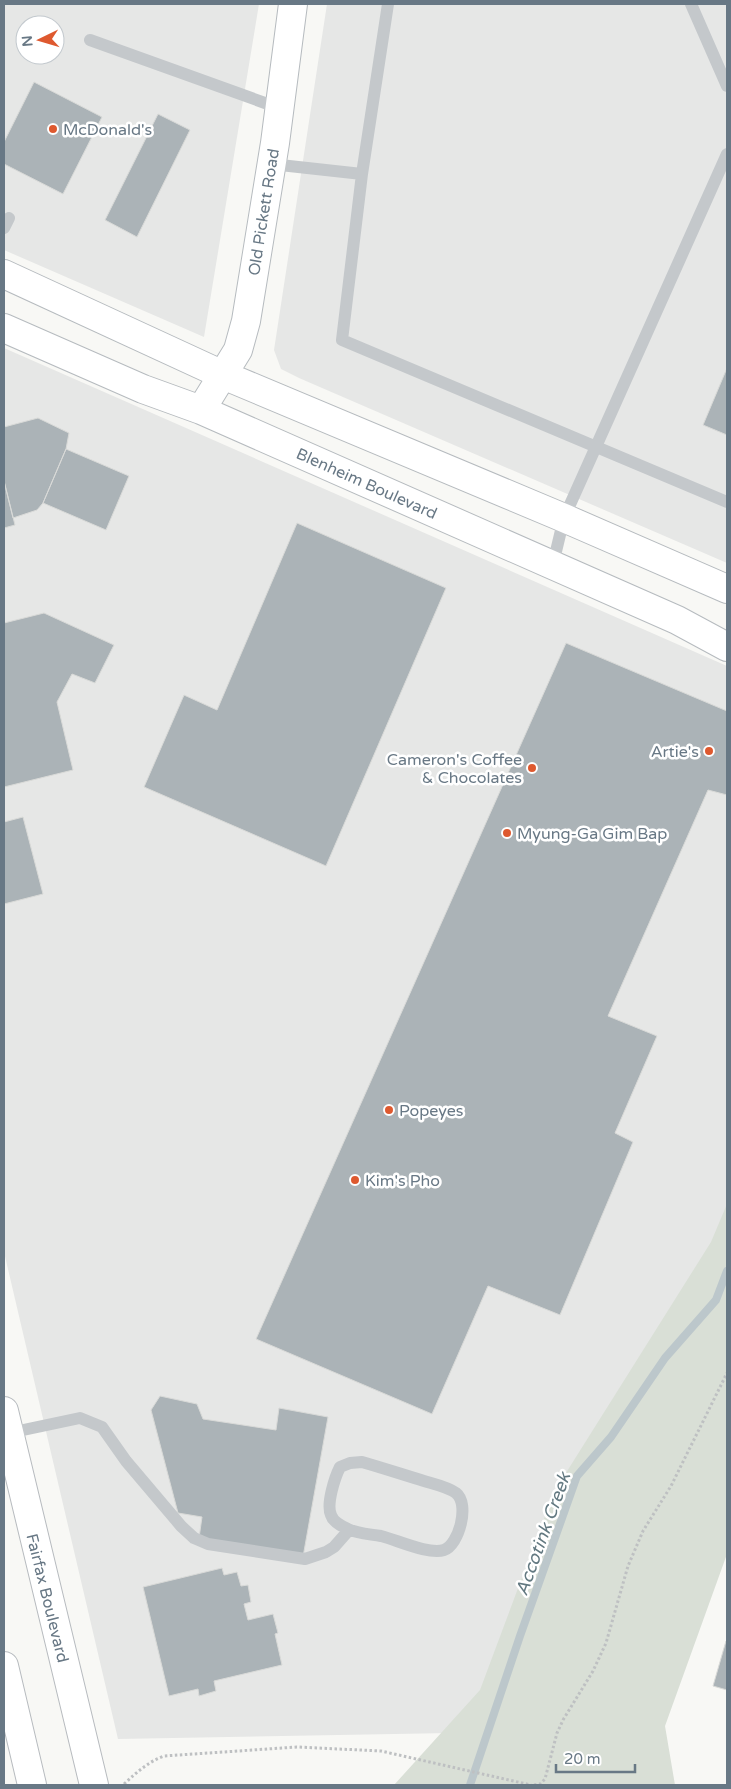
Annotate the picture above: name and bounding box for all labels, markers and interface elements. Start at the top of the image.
north arrow [15,15,65,65]
text: N [19,35,37,47]
place label: McDonald's [63,120,152,140]
marker: McDonald's [47,123,59,135]
street label: Old Pickett Road [244,147,284,277]
street label: Blenheim Boulevard [293,444,440,524]
place label: Artie's [651,742,699,762]
marker: Artie's [703,745,715,757]
place label: Cameron's Coffee & Chocolates [387,750,522,788]
marker: Cameron's Coffee & Chocolates [526,762,538,774]
place label: Myung-Ga Gim Bap [517,824,667,844]
marker: Myung-Ga Gim Bap [501,827,513,839]
place label: Popeyes [399,1101,464,1121]
marker: Popeyes [383,1104,395,1116]
place label: Kim's Pho [365,1171,440,1191]
marker: Kim's Pho [349,1174,361,1186]
water label: Accotink Creek [511,1468,576,1598]
street label: Fairfax Boulevard [21,1532,73,1665]
scale bar [556,1742,635,1774]
text: 20 m [564,1750,601,1768]

